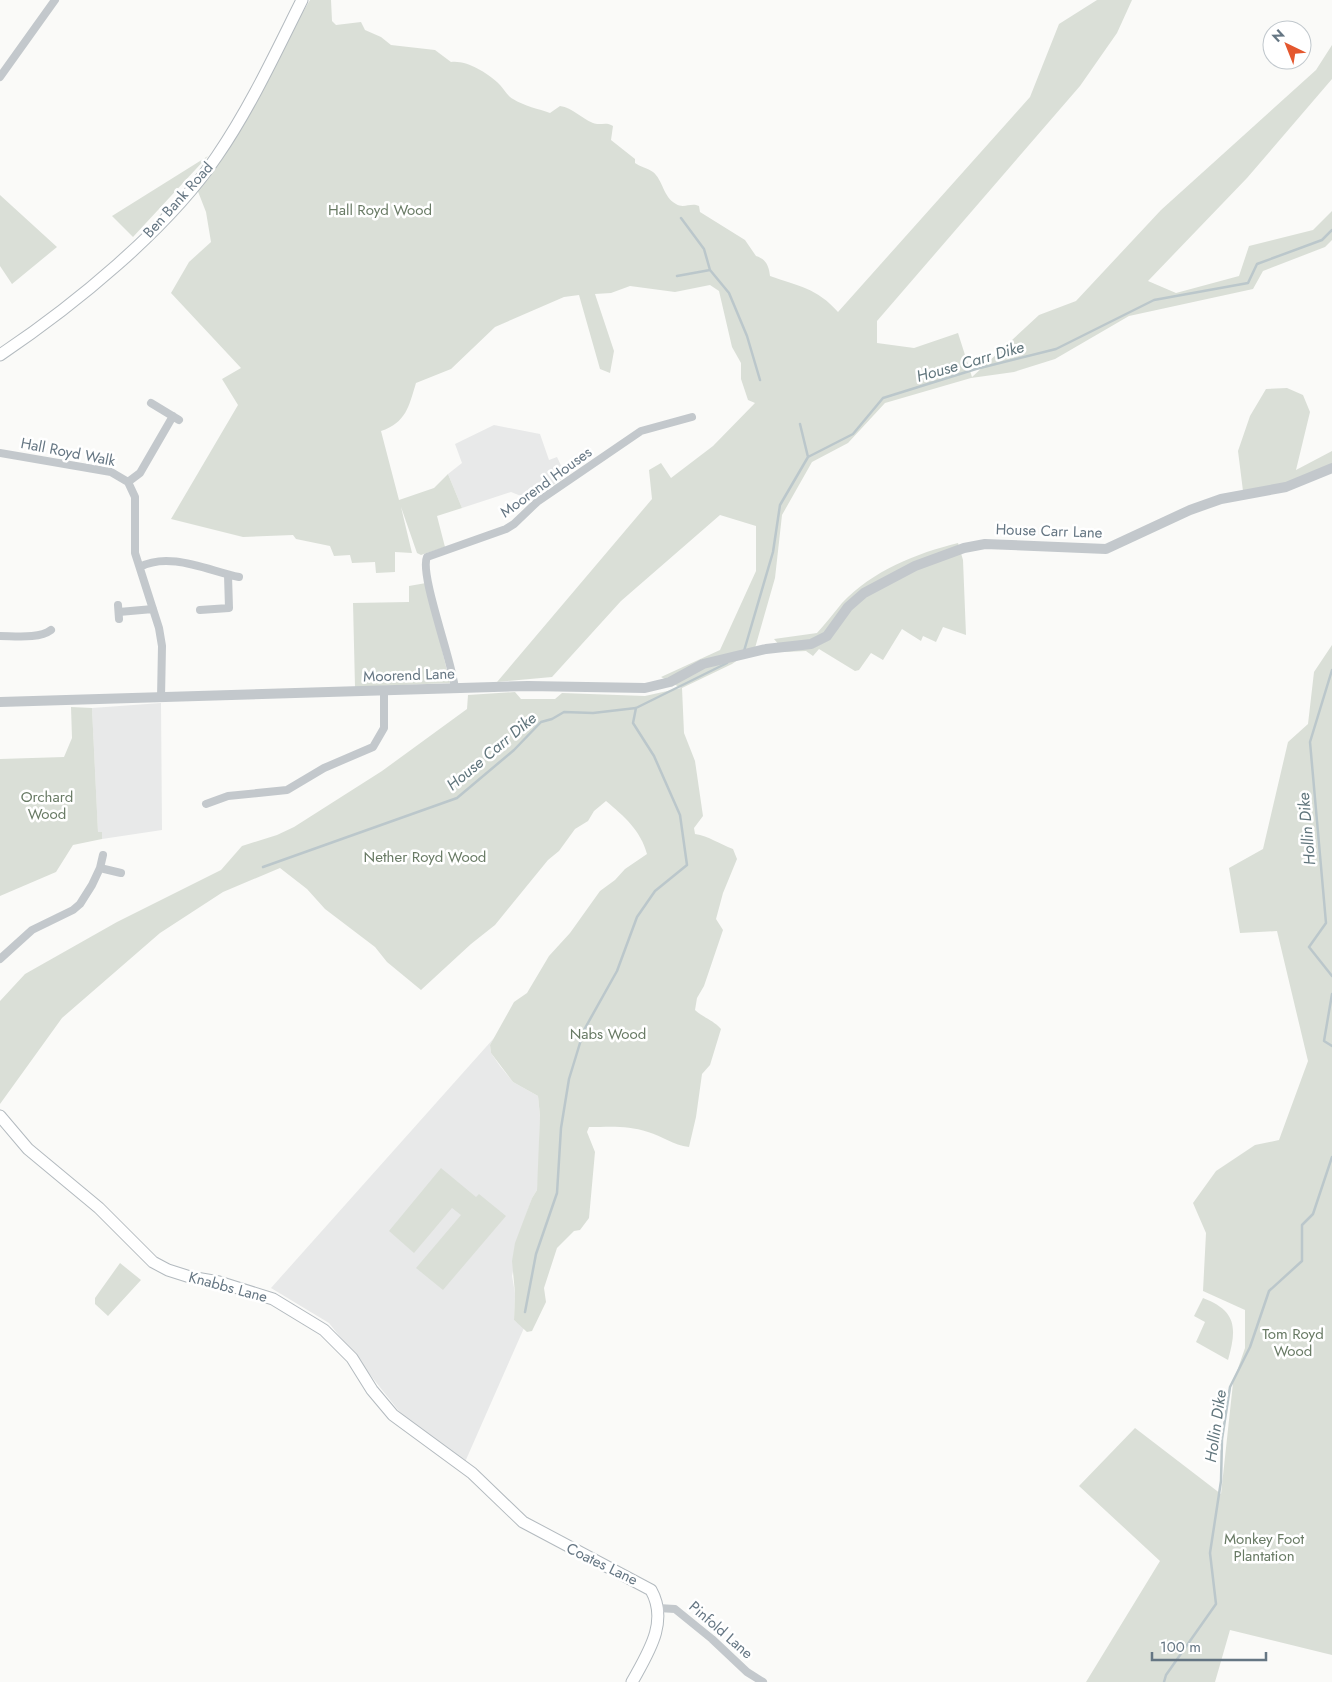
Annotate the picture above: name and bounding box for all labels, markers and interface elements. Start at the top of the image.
north arrow [1262,20,1312,70]
text: N [1267,24,1289,47]
street label: Ben Bank Road [138,157,218,243]
park label: Hall Royd Wood [328,199,432,221]
water label: House Carr Dike [914,335,1027,388]
street label: Hall Royd Walk [19,432,118,472]
street label: Moorend Houses [496,441,596,523]
street label: House Carr Lane [995,518,1103,544]
street label: Moorend Lane [363,662,455,688]
water label: House Carr Dike [441,707,541,796]
park label: Orchard Wood [21,786,73,825]
water label: Hollin Dike [1292,792,1321,866]
park label: Nether Royd Wood [364,846,486,868]
park label: Nabs Wood [570,1023,646,1045]
street label: Knabbs Lane [186,1266,270,1308]
park label: Tom Royd Wood [1262,1323,1324,1362]
water label: Hollin Dike [1199,1388,1232,1464]
park label: Monkey Foot Plantation [1224,1528,1305,1567]
street label: Coates Lane [563,1537,642,1591]
street label: Pinfold Lane [684,1596,758,1664]
scale bar [1152,1630,1266,1662]
text: 100 m [1160,1636,1201,1658]

